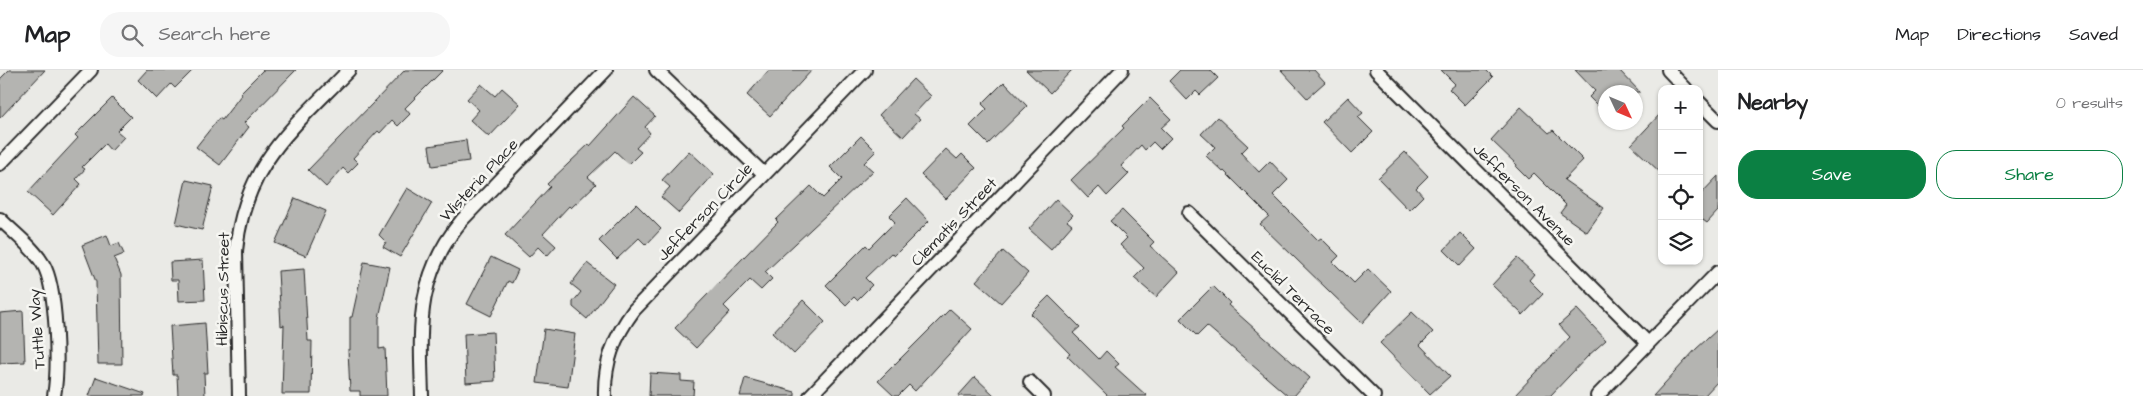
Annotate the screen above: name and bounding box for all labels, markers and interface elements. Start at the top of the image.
search box [100,12,450,57]
text: Map [25,18,70,52]
icon: search [118,21,146,49]
text: Search here [158,21,271,48]
text: Map [1895,22,1929,47]
text: Directions [1957,22,2041,47]
text: Saved [2069,22,2118,47]
north arrow [1598,85,1643,130]
map controls [1658,85,1703,265]
button: + [1658,85,1703,130]
text: Nearby [1738,88,1808,117]
text: 0 results [2056,92,2123,114]
button: − [1658,130,1703,175]
street label: Wisteria Place [435,133,523,226]
street label: Jefferson Avenue [1468,139,1580,251]
button: Save [1738,150,1926,199]
button: Share [1936,150,2123,199]
street label: Jefferson Circle [652,158,758,266]
street label: Clematis Street [906,172,1002,271]
button: locate [1658,175,1703,220]
button: layers [1658,220,1703,265]
street label: Hibiscus Street [211,231,235,346]
street label: Euclid Terrace [1246,246,1340,340]
street label: Tuttle Way [23,288,52,370]

